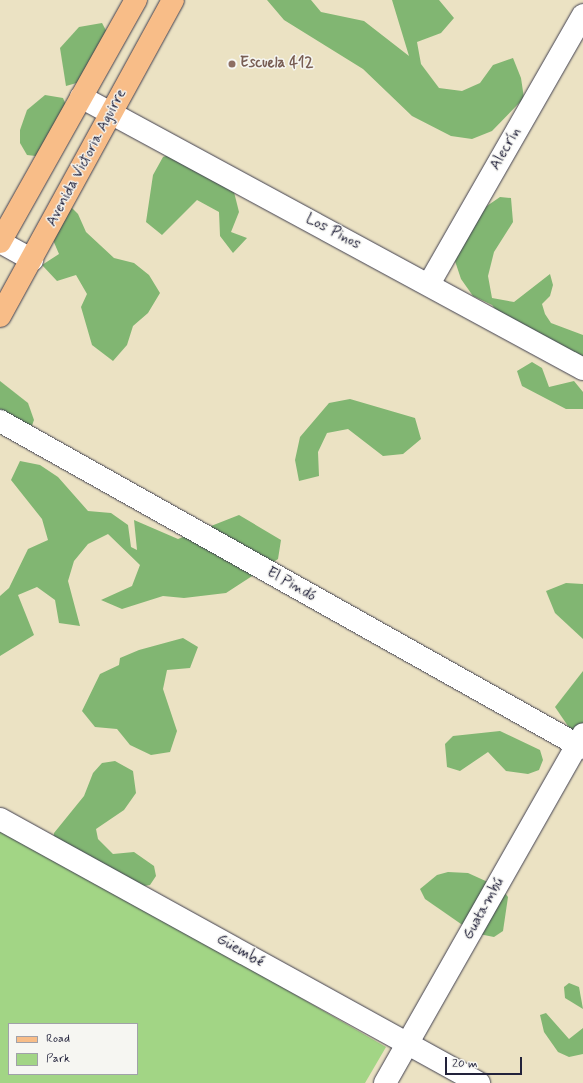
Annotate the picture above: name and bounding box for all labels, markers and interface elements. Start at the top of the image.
place label: Escuela 412 [240,55,313,73]
marker: Escuela 412 [227,59,237,69]
street label: Avenida Victoria Aguirre [43,86,131,230]
street label: Alecrín [487,124,525,174]
street label: Los Pinos [303,210,363,254]
street label: El Pindó [264,565,318,605]
street label: Guatambú [460,875,508,943]
street label: Güembé [213,931,267,971]
legend [8,1023,138,1075]
text: Road [46,1031,70,1047]
scale bar [447,1049,524,1075]
text: Park [46,1051,70,1067]
text: 20 m [452,1056,478,1072]

